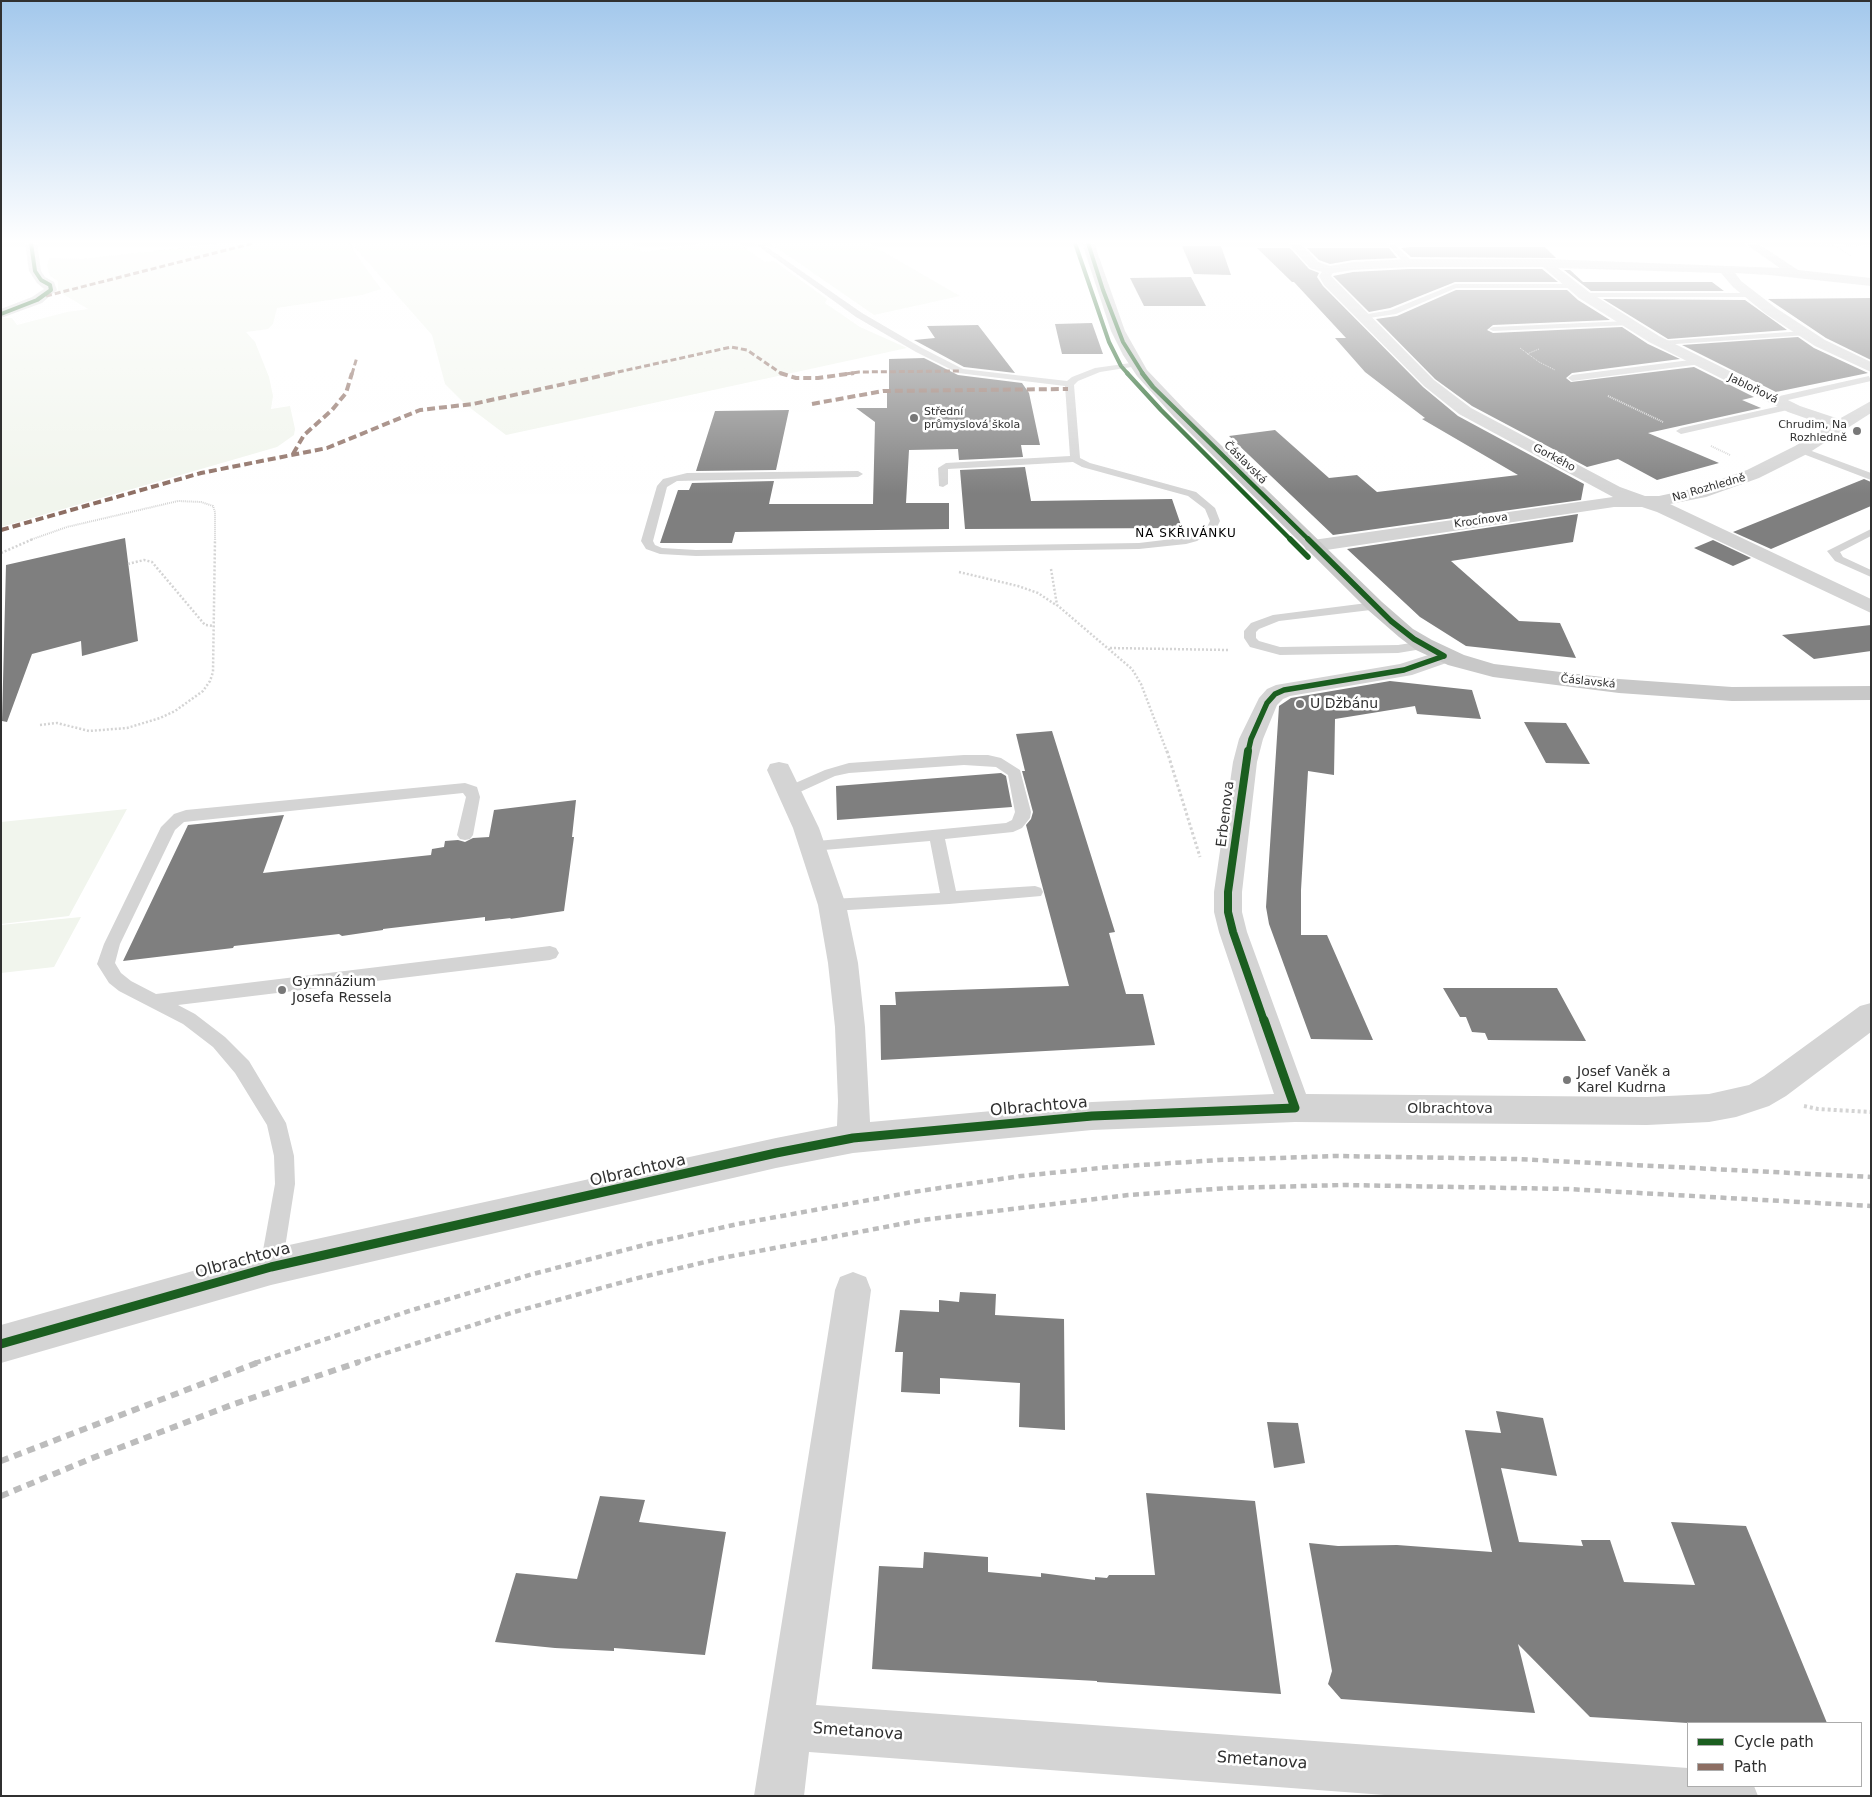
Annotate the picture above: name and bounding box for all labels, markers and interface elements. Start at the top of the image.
street label: Jabloňová [1726,371,1780,407]
place label: Střední průmyslová škola [924,405,1020,431]
marker: Střední průmyslová škola [908,412,920,424]
place label: Chrudim, Na Rozhledně [1778,418,1847,444]
marker: Chrudim, Na Rozhledně [1851,425,1863,437]
street label: Čáslavská [1221,439,1269,487]
street label: Gorkého [1530,441,1578,475]
street label: Na Rozhledně [1671,471,1747,505]
street label: Krocínova [1453,511,1509,531]
district label: NA SKŘIVÁNKU [1134,527,1238,541]
street label: Čáslavská [1560,673,1616,691]
place label: U Džbánu [1310,696,1378,712]
marker: U Džbánu [1294,698,1306,710]
street label: Erbenova [1214,780,1238,848]
place label: Gymnázium Josefa Ressela [292,974,392,1006]
marker: Gymnázium Josefa Ressela [276,984,288,996]
place label: Josef Vaněk a Karel Kudrna [1577,1064,1671,1096]
marker: Josef Vaněk a Karel Kudrna [1561,1074,1573,1086]
street label: Olbrachtova [989,1093,1089,1121]
street label: Olbrachtova [1407,1101,1493,1117]
street label: Olbrachtova [588,1151,688,1191]
street label: Olbrachtova [193,1239,293,1283]
street label: Smetanova [812,1719,904,1745]
legend [1687,1722,1862,1787]
text: Cycle path [1734,1733,1814,1751]
street label: Smetanova [1216,1748,1308,1774]
text: Path [1734,1758,1767,1776]

